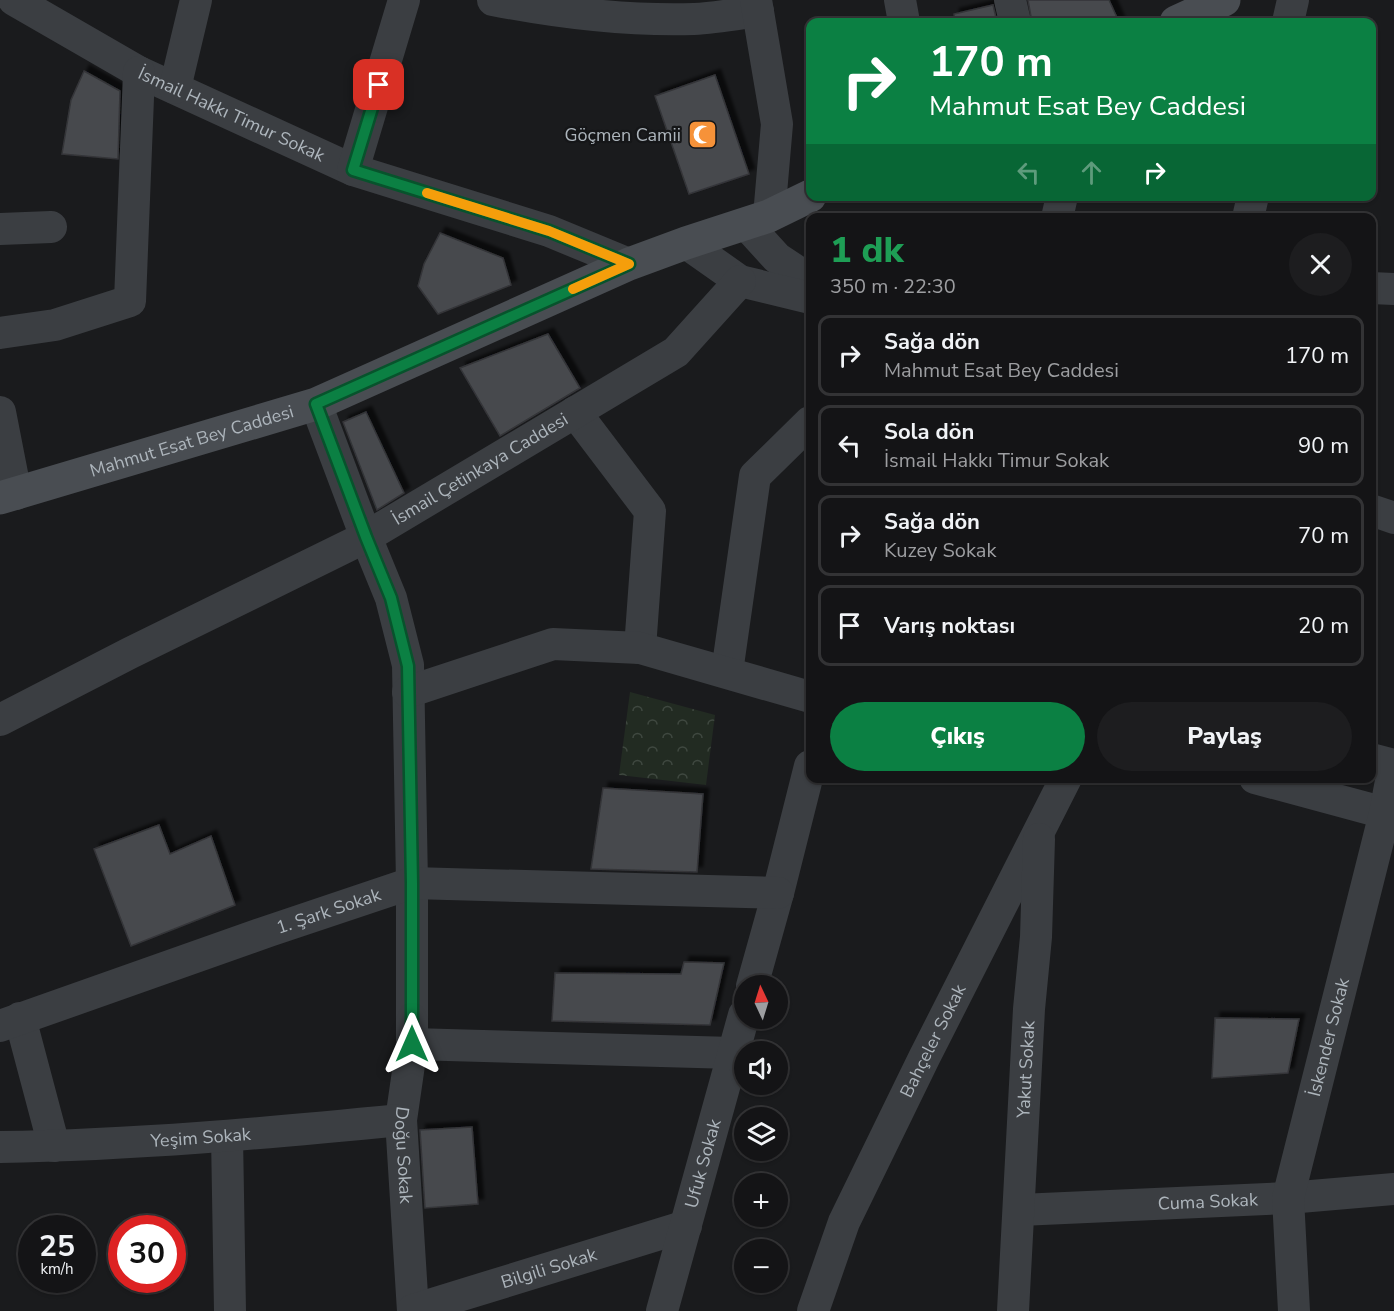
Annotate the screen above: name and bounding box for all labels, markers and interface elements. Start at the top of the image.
text: 170 m [929,34,1053,91]
icon: right [830,42,908,120]
pin [353,59,404,110]
street label: İsmail Hakkı Timur Sokak [134,61,330,168]
icon: arrive [362,68,395,101]
text: Mahmut Esat Bey Caddesi [929,88,1246,125]
mosque icon: Göçmen Camii [686,119,718,151]
place label: Göçmen Camii [565,123,681,147]
icon: left [1012,156,1045,189]
icon: ahead [1075,156,1108,189]
icon: right [1138,156,1171,189]
text: 1 dk [830,226,904,275]
button: close [1289,233,1352,296]
text: 350 m · 22:30 [830,273,956,300]
text: Sağa dön [884,327,980,357]
icon: right [833,339,866,372]
text: 170 m [1285,341,1349,371]
text: Mahmut Esat Bey Caddesi [884,357,1119,384]
street label: Mahmut Esat Bey Caddesi [87,399,297,483]
street label: İsmail Çetinkaya Caddesi [388,407,572,531]
text: Sola dön [884,417,974,447]
icon: left [833,429,866,462]
text: 90 m [1298,431,1349,461]
text: İsmail Hakkı Timur Sokak [884,447,1109,474]
text: Sağa dön [884,507,980,537]
icon: right [833,519,866,552]
text: 70 m [1298,521,1349,551]
text: Kuzey Sokak [884,537,996,564]
icon: arrive [833,609,866,642]
text: Varış noktası [884,611,1015,641]
text: 20 m [1298,611,1349,641]
button: Çıkış [830,702,1085,771]
button: Paylaş [1097,702,1352,771]
street label: 1. Şark Sokak [273,882,385,940]
street label: İskender Sokak [1302,974,1355,1099]
north arrow [734,975,788,1029]
map controls [734,975,788,1293]
street label: Bahçeler Sokak [894,979,972,1102]
position arrow [380,1012,444,1076]
street label: Yakut Sokak [1011,1019,1040,1120]
button: sound [734,1041,788,1095]
street label: Doğu Sokak [389,1105,418,1205]
button: layers [734,1107,788,1161]
street label: Ufuk Sokak [679,1115,727,1211]
street label: Yeşim Sokak [149,1122,253,1153]
button: + [734,1173,788,1227]
street label: Cuma Sokak [1157,1187,1259,1216]
speed limit sign: 30 [108,1215,186,1293]
text: 25 [39,1226,75,1267]
button: − [734,1239,788,1293]
street label: Bilgili Sokak [498,1242,601,1294]
text: km/h [40,1259,74,1279]

